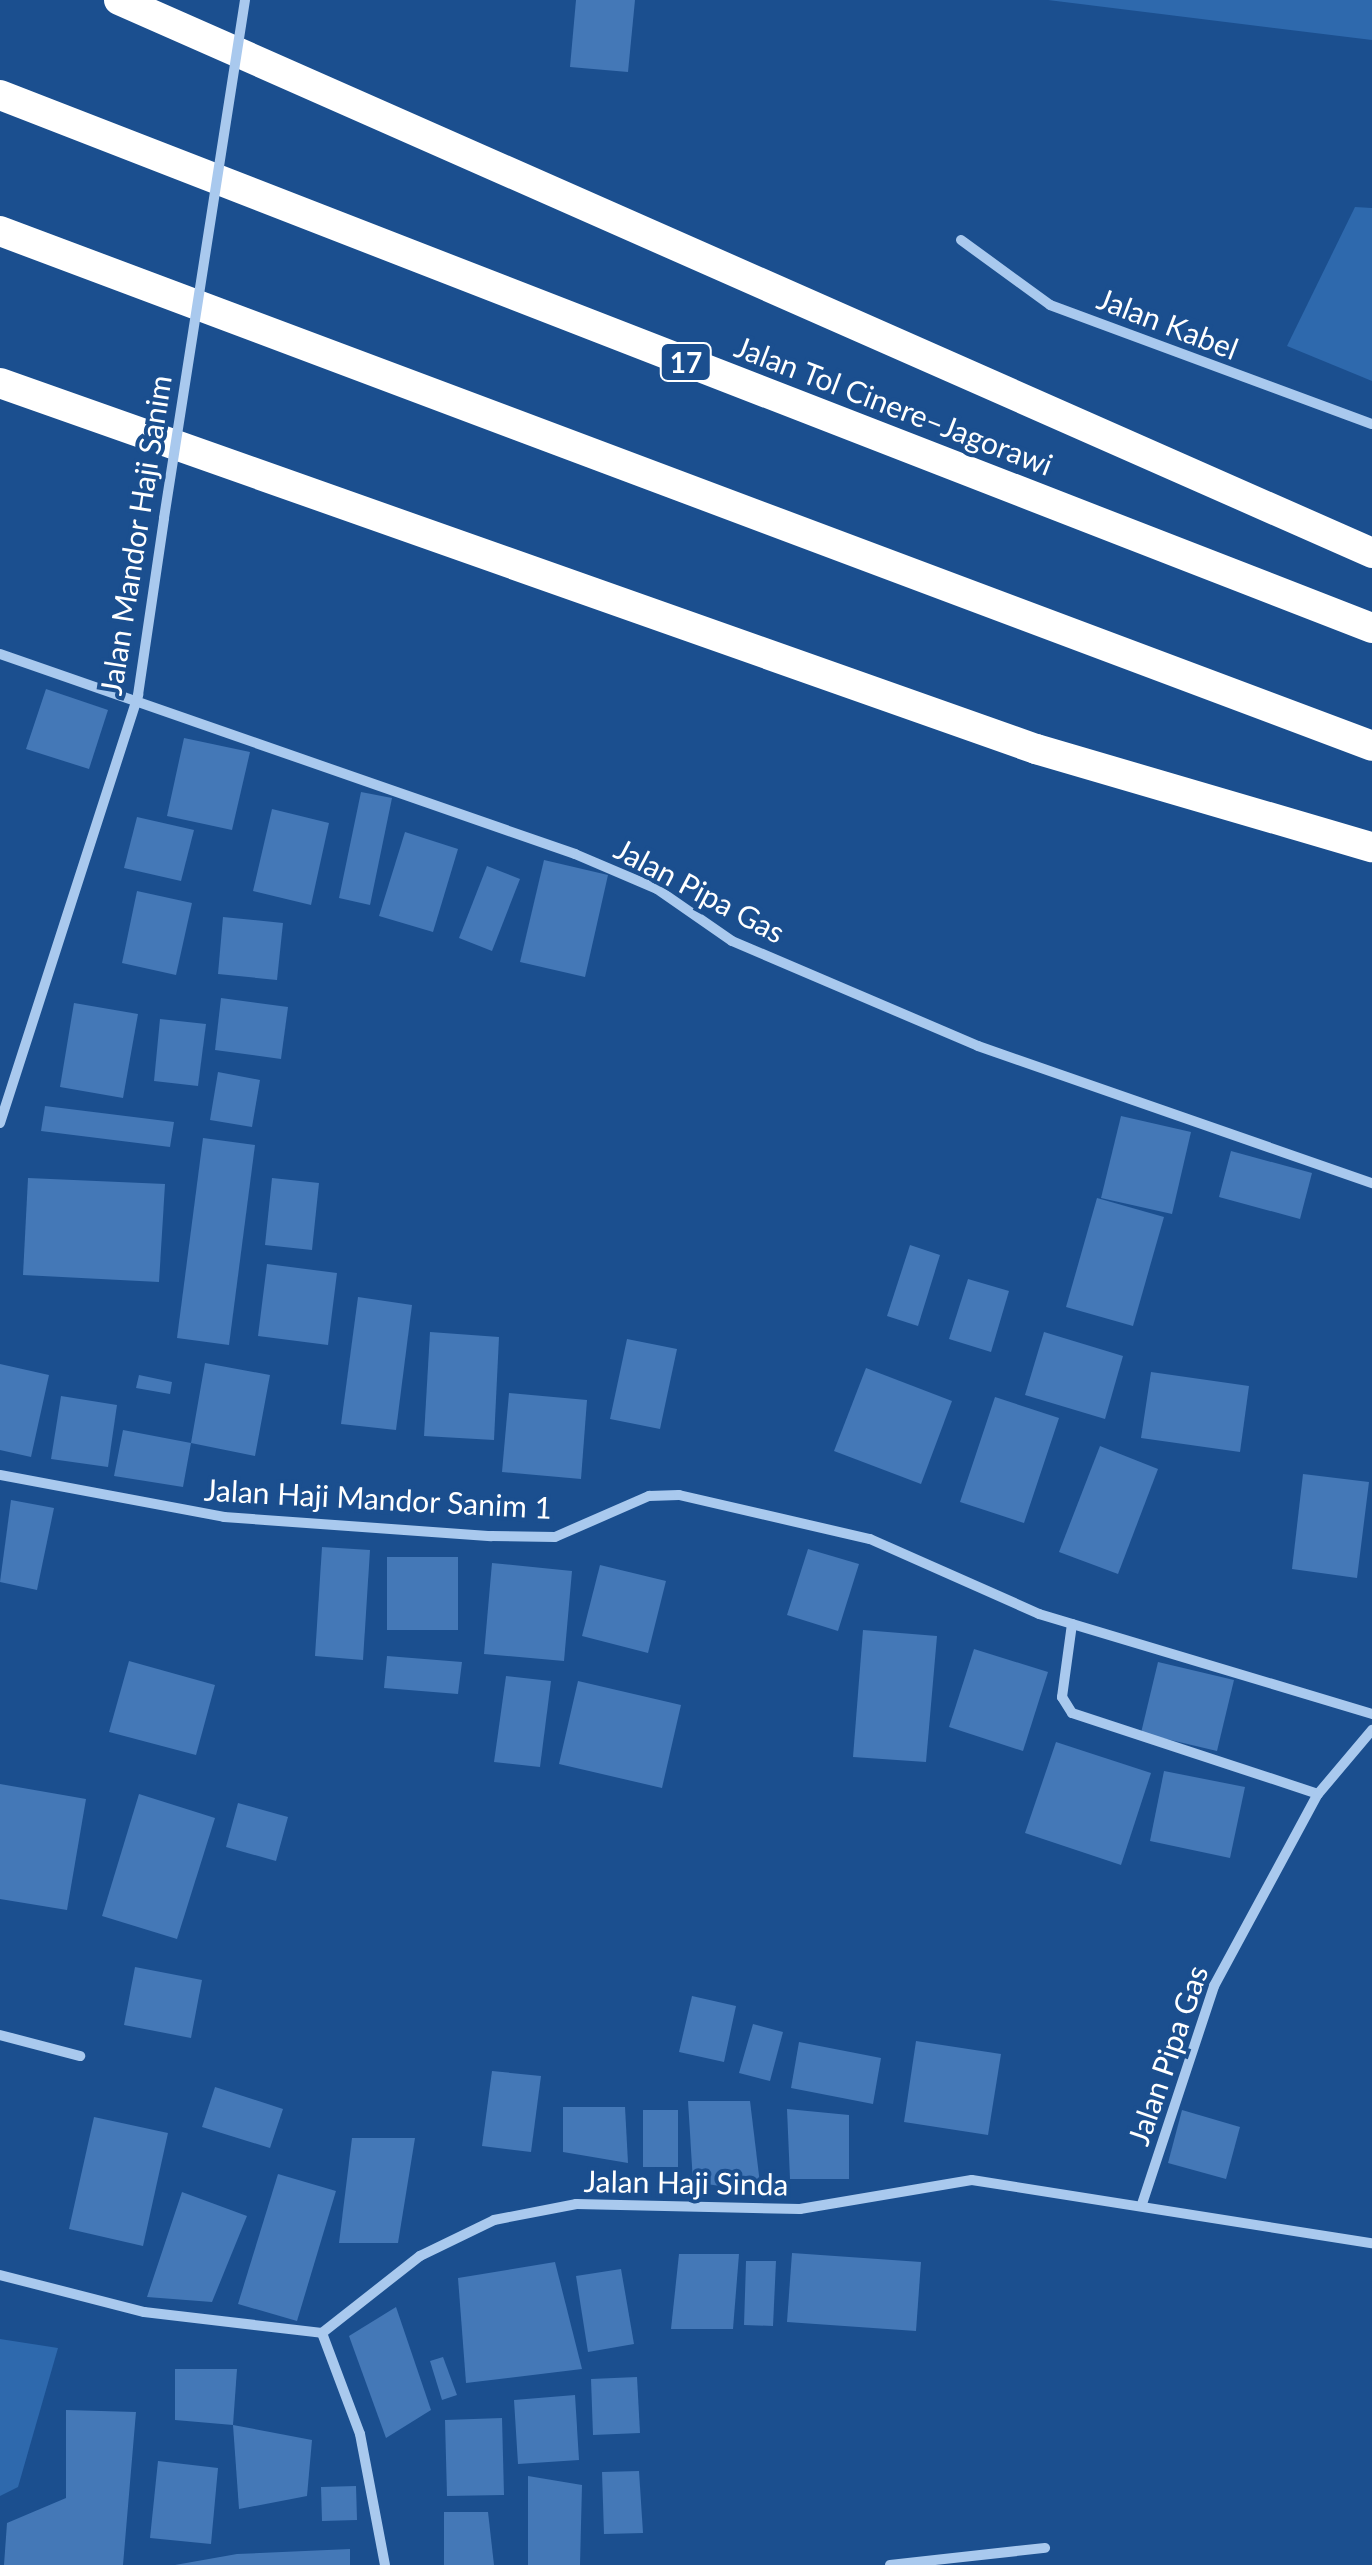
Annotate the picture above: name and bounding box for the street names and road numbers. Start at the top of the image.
street label: Jalan Kabel [1093,280,1243,366]
street label: Jalan Tol Cinere–Jagorawi [730,328,1058,482]
road number: 17 [658,339,714,385]
street label: Jalan Mandor Haji Sanim [92,372,178,698]
street label: Jalan Pipa Gas [609,830,791,950]
street label: Jalan Haji Mandor Sanim 1 [203,1471,553,1525]
street label: Jalan Pipa Gas [1119,1960,1215,2150]
street label: Jalan Haji Sinda [583,2162,789,2202]

